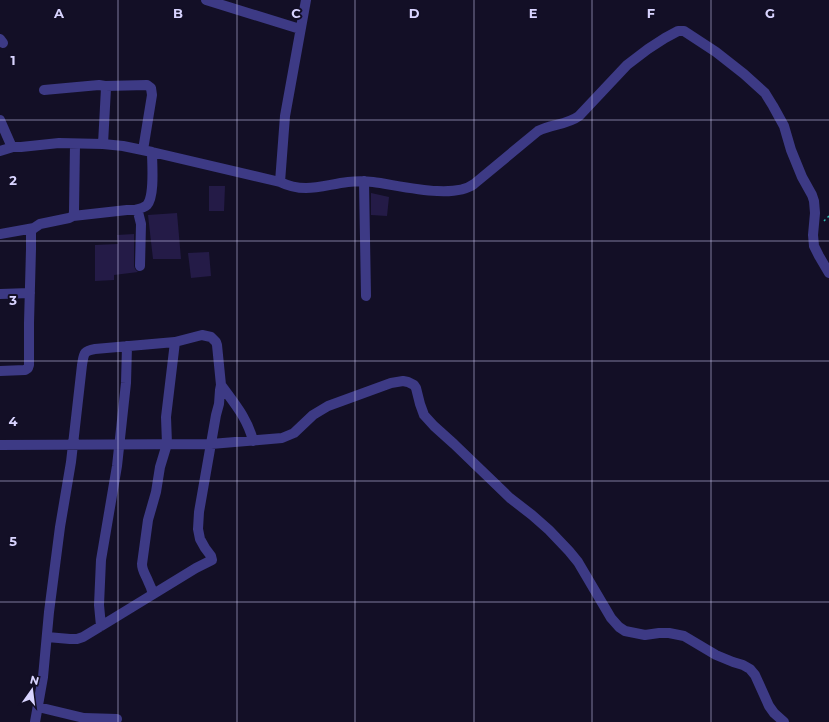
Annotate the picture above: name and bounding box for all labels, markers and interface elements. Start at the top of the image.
text: A [53,5,65,21]
text: B [173,5,183,21]
text: C [291,5,301,21]
text: D [409,5,420,21]
text: E [529,5,538,21]
text: F [647,5,655,21]
text: G [765,5,775,21]
text: 1 [10,52,16,68]
text: 2 [9,172,17,188]
text: 3 [8,292,17,308]
text: 4 [9,413,18,429]
text: 5 [9,533,17,549]
north arrow [12,670,52,710]
text: N [28,672,40,688]

